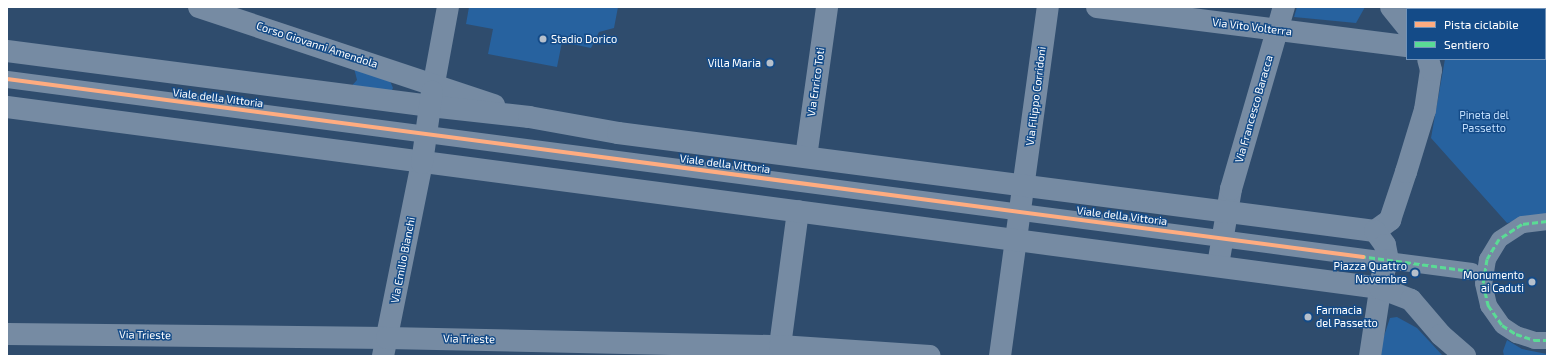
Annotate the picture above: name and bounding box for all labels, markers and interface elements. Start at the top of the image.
legend [1406,8,1546,60]
street label: Via Vito Volterra [1211,16,1293,38]
text: Pista ciclabile [1444,17,1519,31]
street label: Corso Giovanni Amendola [254,19,380,71]
place label: Stadio Dorico [551,32,617,46]
marker: Stadio Dorico [538,34,548,44]
text: Sentiero [1444,37,1490,51]
street label: Via Enrico Toti [805,46,827,118]
street label: Via Filippo Corridoni [1023,46,1049,146]
street label: Via Francesco Baracca [1232,54,1276,164]
place label: Villa Maria [708,56,761,70]
marker: Villa Maria [764,57,776,69]
street label: Viale della Vittoria [172,86,264,110]
park label: Pineta del Passetto [1459,109,1509,135]
street label: Viale della Vittoria [679,152,771,176]
street label: Viale della Vittoria [1076,204,1168,228]
street label: Via Emilio Bianchi [388,216,418,304]
place label: Piazza Quattro Novembre [1333,260,1407,286]
marker: Piazza Quattro Novembre [1410,268,1420,278]
place label: Monumento ai Caduti [1463,269,1524,295]
marker: Monumento ai Caduti [1527,277,1537,287]
place label: Farmacia del Passetto [1316,304,1378,330]
marker: Farmacia del Passetto [1303,312,1313,322]
street label: Via Trieste [119,328,171,342]
street label: Via Trieste [443,332,495,346]

